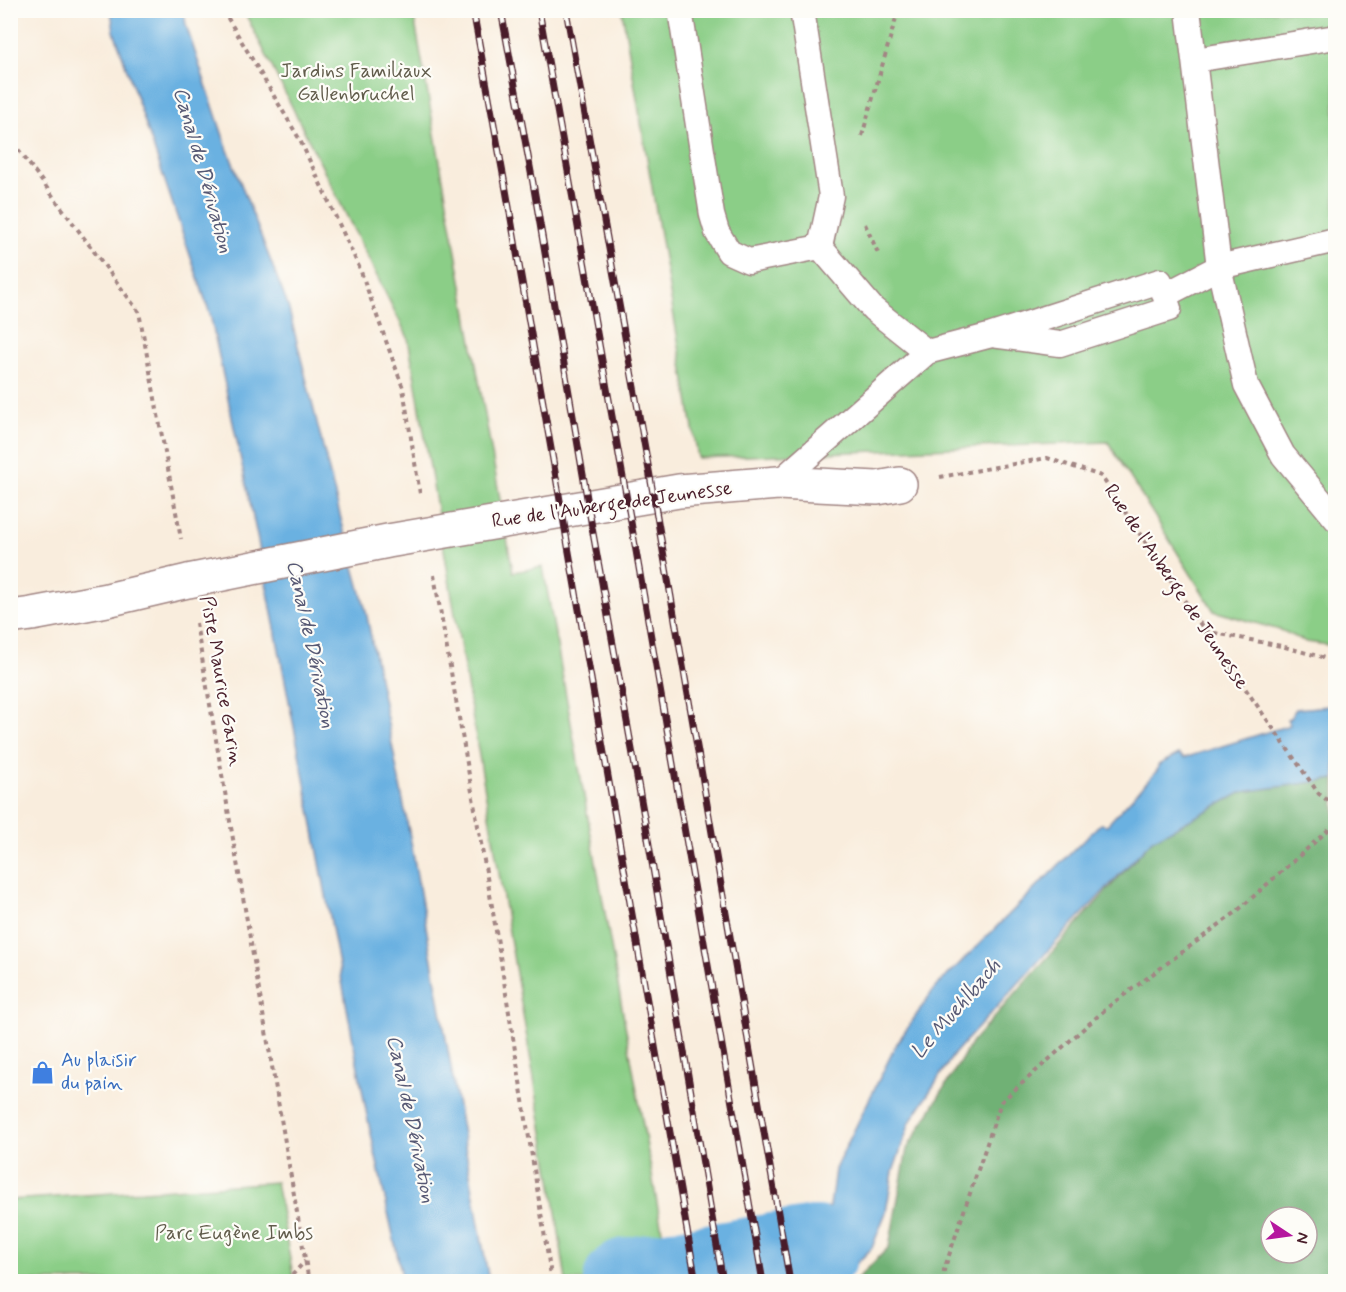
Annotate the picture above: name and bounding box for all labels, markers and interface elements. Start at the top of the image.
park label: Jardins Familiaux Gallenbruchel [280,58,432,108]
water label: Canal de Dérivation [166,84,240,256]
street label: Rue de l'Auberge de Jeunesse [490,475,734,537]
street label: Rue de l'Auberge de Jeunesse [1095,479,1255,696]
water label: Canal de Dérivation [280,557,342,731]
street label: Piste Maurice Garin [193,594,249,769]
water label: Le Muehlbach [905,953,1008,1065]
water label: Canal de Dérivation [380,1032,442,1206]
place label: Au plaisir du pain [61,1047,137,1097]
shop icon: Au plaisir du pain [30,1059,56,1085]
north arrow [1259,1205,1319,1265]
park label: Parc Eugène Imbs [155,1220,313,1247]
text: N [1291,1230,1314,1246]

